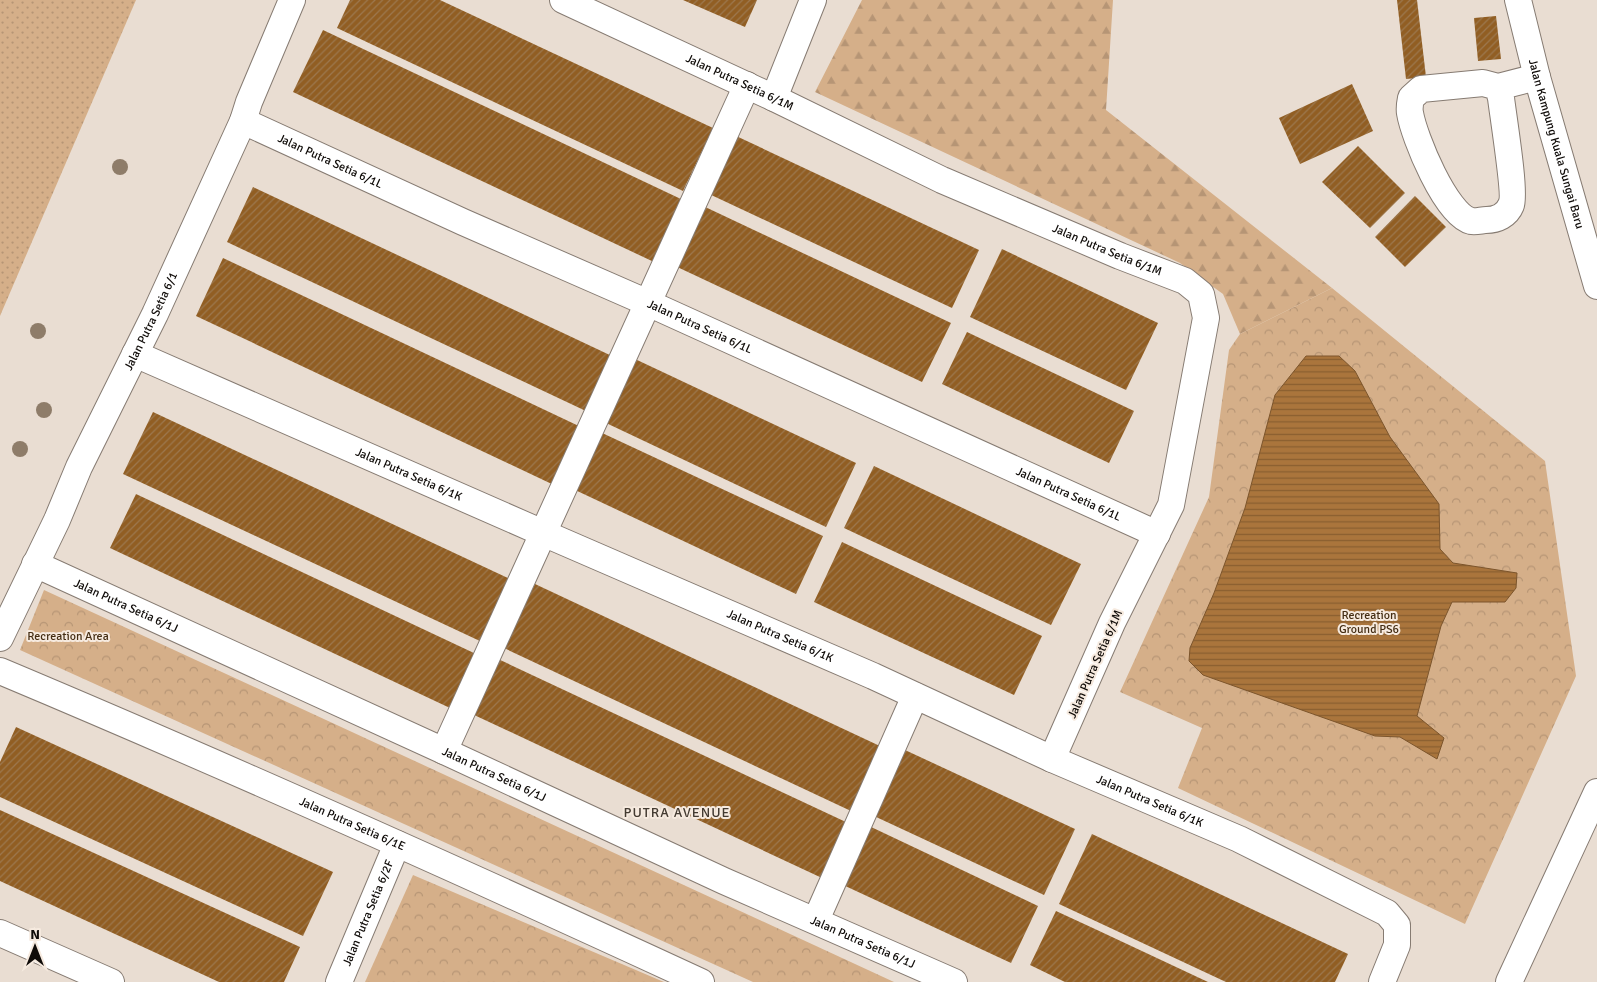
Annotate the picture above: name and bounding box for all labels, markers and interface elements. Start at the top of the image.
street label: Jalan Putra Setia 6/1M [683,51,796,114]
street label: Jalan Kampung Kuala Sungai Baru [1525,58,1587,231]
street label: Jalan Putra Setia 6/1L [275,131,385,192]
street label: Jalan Putra Setia 6/1M [1050,221,1164,279]
street label: Jalan Putra Setia 6/1 [121,270,181,373]
street label: Jalan Putra Setia 6/1L [645,297,755,357]
street label: Jalan Putra Setia 6/1K [353,445,464,504]
street label: Jalan Putra Setia 6/1L [1014,464,1123,525]
street label: Jalan Putra Setia 6/1J [71,576,180,636]
street label: Jalan Putra Setia 6/1K [724,607,836,666]
street label: Jalan Putra Setia 6/1M [1065,608,1126,721]
park label: Recreation Ground PS6 [1339,608,1399,637]
park label: Recreation Area [27,629,109,644]
street label: Jalan Putra Setia 6/1J [440,744,548,805]
street label: Jalan Putra Setia 6/1K [1094,772,1205,831]
street label: Jalan Putra Setia 6/1E [297,794,408,854]
district label: PUTRA AVENUE [624,804,730,821]
street label: Jalan Putra Setia 6/2F [340,858,397,968]
street label: Jalan Putra Setia 6/1J [808,913,917,972]
north arrow [10,922,60,972]
text: N [30,926,40,943]

